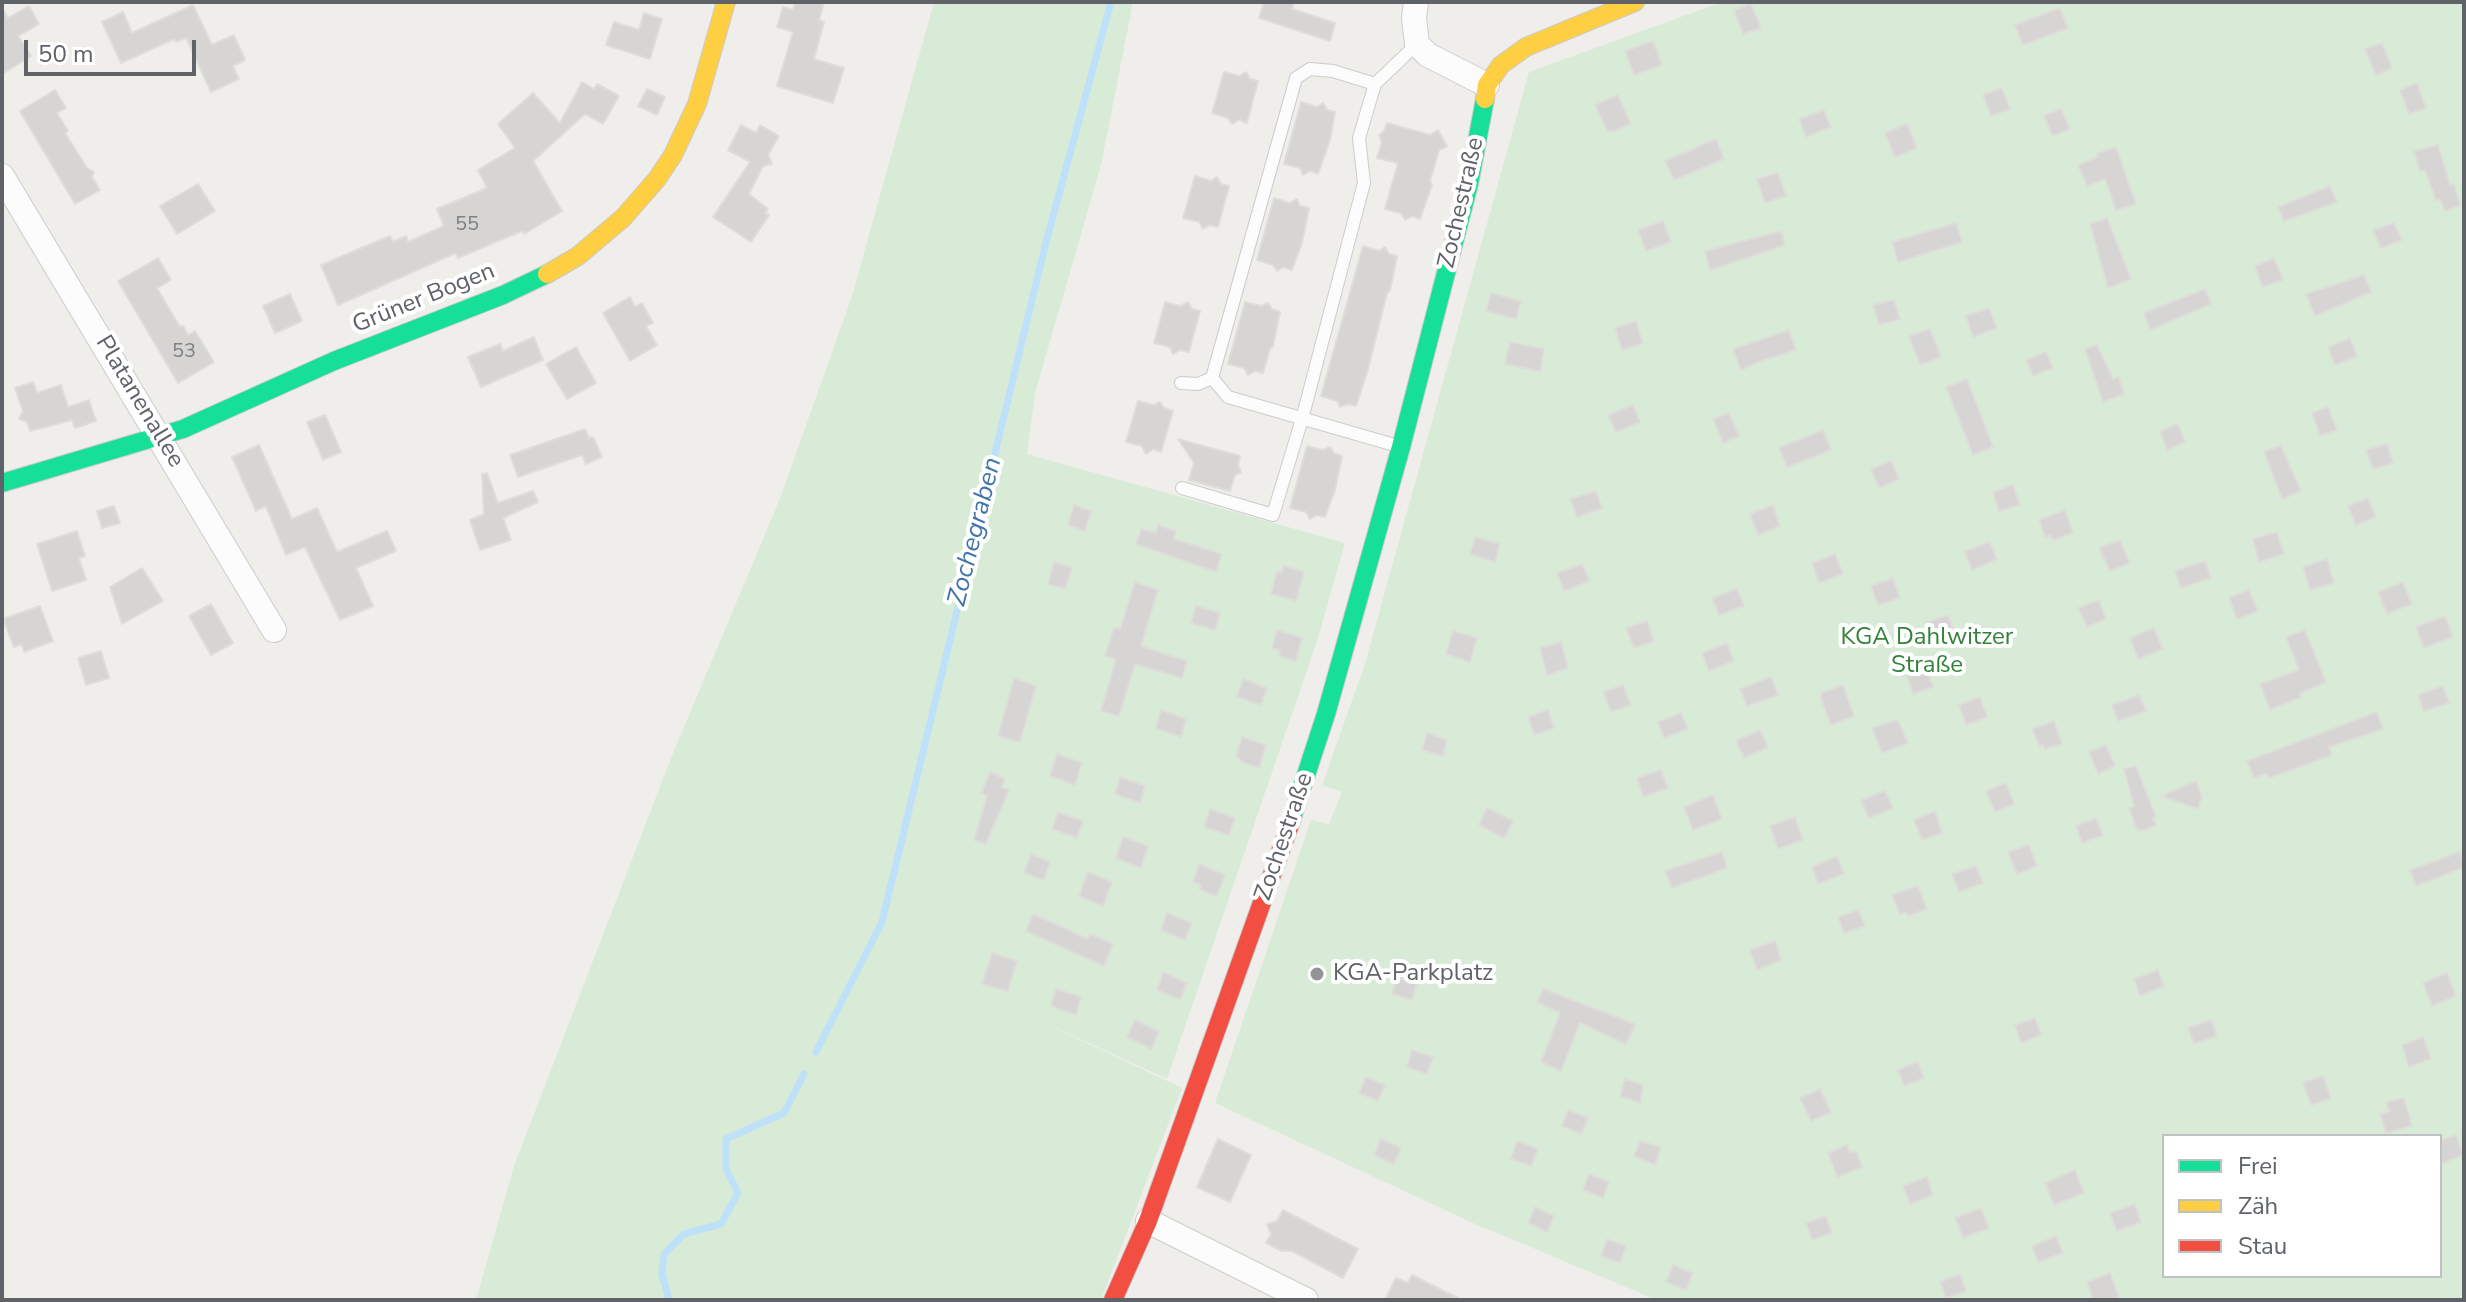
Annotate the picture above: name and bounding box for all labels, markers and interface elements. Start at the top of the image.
scale bar [28,24,200,74]
text: 50 m [38,38,94,70]
street label: Zochestraße [1433,135,1491,271]
house number: 55 [455,213,479,237]
street label: Grüner Bogen [349,257,499,341]
street label: Platanenallee [88,331,190,473]
house number: 53 [172,340,196,364]
water label: Zochegraben [942,454,1010,610]
park label: KGA Dahlwitzer Straße [1841,624,2013,680]
street label: Zochestraße [1250,769,1320,905]
place label: KGA-Parkplatz [1333,960,1493,988]
marker: KGA-Parkplatz [1308,965,1326,983]
legend [2162,1134,2442,1278]
text: Frei [2238,1150,2278,1182]
text: Zäh [2238,1190,2278,1222]
text: Stau [2238,1230,2287,1262]

